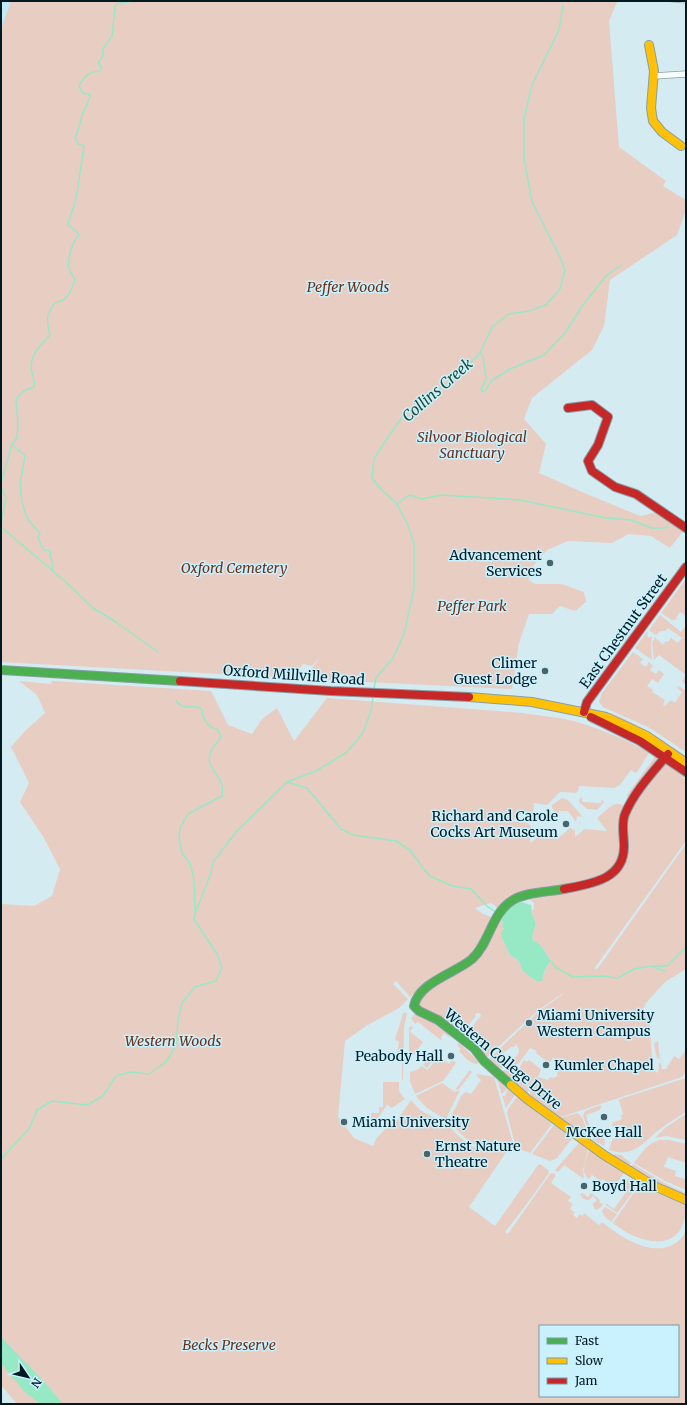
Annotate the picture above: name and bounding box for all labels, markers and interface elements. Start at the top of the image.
park label: Peffer Woods [307,278,389,296]
water label: Collins Creek [398,354,477,426]
park label: Silvoor Biological Sanctuary [417,428,527,462]
place label: Advancement Services [448,546,543,580]
marker: Advancement Services [545,558,555,568]
park label: Oxford Cemetery [181,559,288,577]
street label: East Chestnut Street [575,570,671,692]
park label: Peffer Park [437,597,507,615]
place label: Climer Guest Lodge [454,654,537,688]
street label: Oxford Millville Road [223,661,366,689]
marker: Climer Guest Lodge [540,666,550,676]
place label: Richard and Carole Cocks Art Museum [430,807,558,841]
marker: Richard and Carole Cocks Art Museum [561,819,571,829]
street label: Western College Drive [440,1004,565,1113]
place label: Miami University Western Campus [536,1006,655,1040]
marker: Miami University Western Campus [524,1018,534,1028]
park label: Western Woods [125,1032,221,1050]
place label: Peabody Hall [355,1047,444,1065]
marker: Peabody Hall [446,1051,456,1061]
place label: Kumler Chapel [554,1056,654,1074]
marker: Kumler Chapel [541,1060,551,1070]
marker: McKee Hall [599,1112,609,1122]
place label: Miami University [352,1113,470,1131]
marker: Miami University [339,1117,349,1127]
place label: McKee Hall [566,1123,643,1141]
place label: Ernst Nature Theatre [435,1137,521,1171]
marker: Ernst Nature Theatre [422,1149,432,1159]
place label: Boyd Hall [592,1177,658,1195]
marker: Boyd Hall [579,1181,589,1191]
legend [539,1325,679,1397]
text: Fast [575,1333,599,1348]
park label: Becks Preserve [182,1336,276,1354]
text: Slow [575,1353,604,1368]
north arrow [8,1357,48,1397]
text: Jam [574,1373,598,1388]
text: N [28,1375,44,1391]

